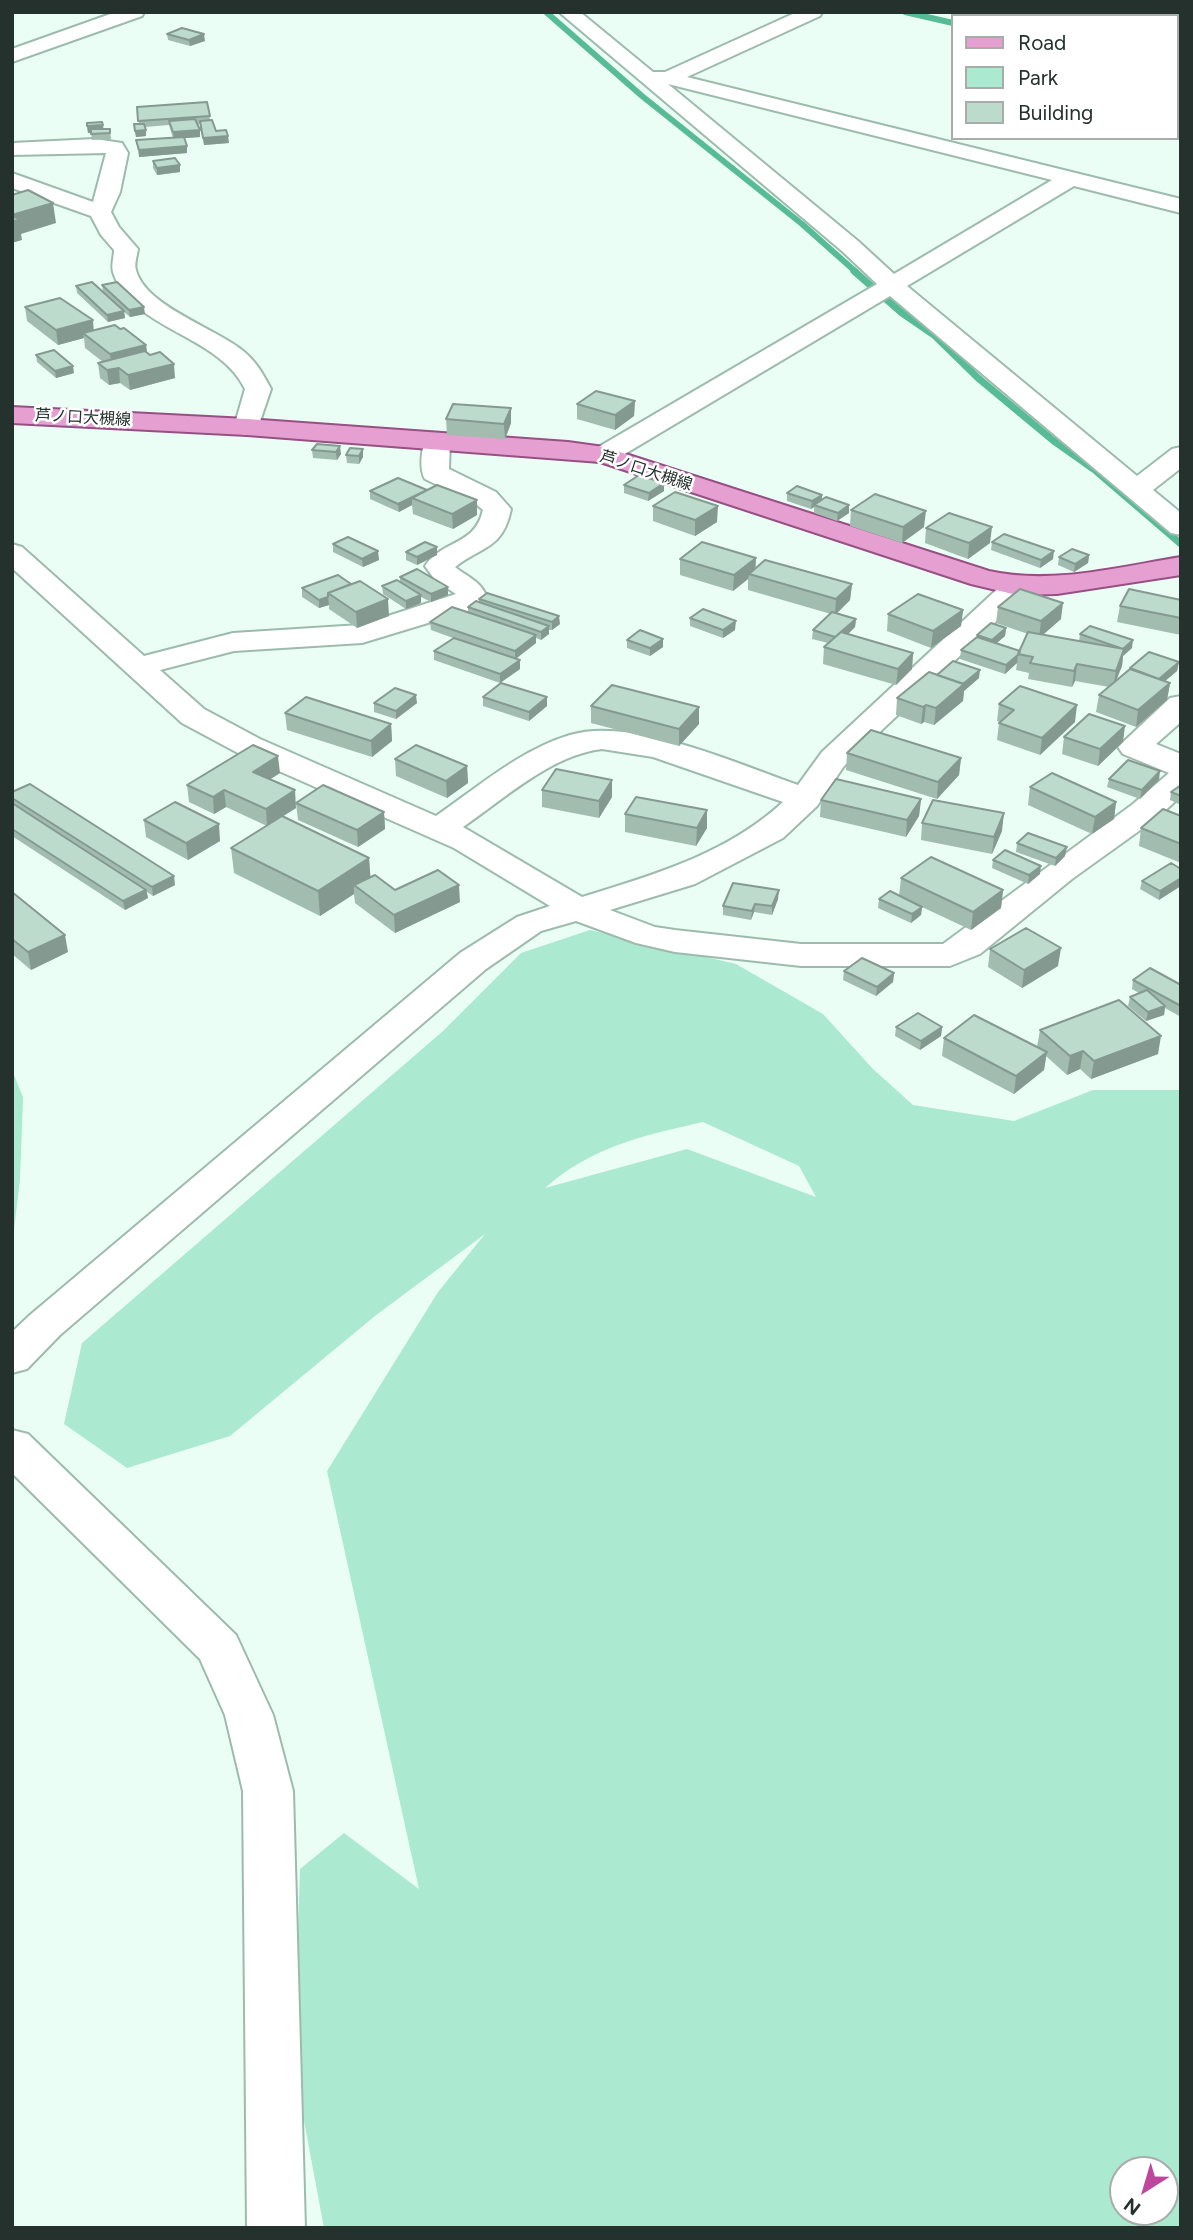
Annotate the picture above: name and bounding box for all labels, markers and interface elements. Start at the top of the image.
legend [951,14,1179,140]
text: Road [1018,30,1066,55]
text: Park [1018,65,1058,90]
text: Building [1018,100,1093,125]
street label: 芦ノ口大槻線 [35,406,131,430]
street label: 芦ノ口大槻線 [597,447,695,495]
north arrow [1109,2156,1179,2226]
text: N [1119,2193,1145,2220]

